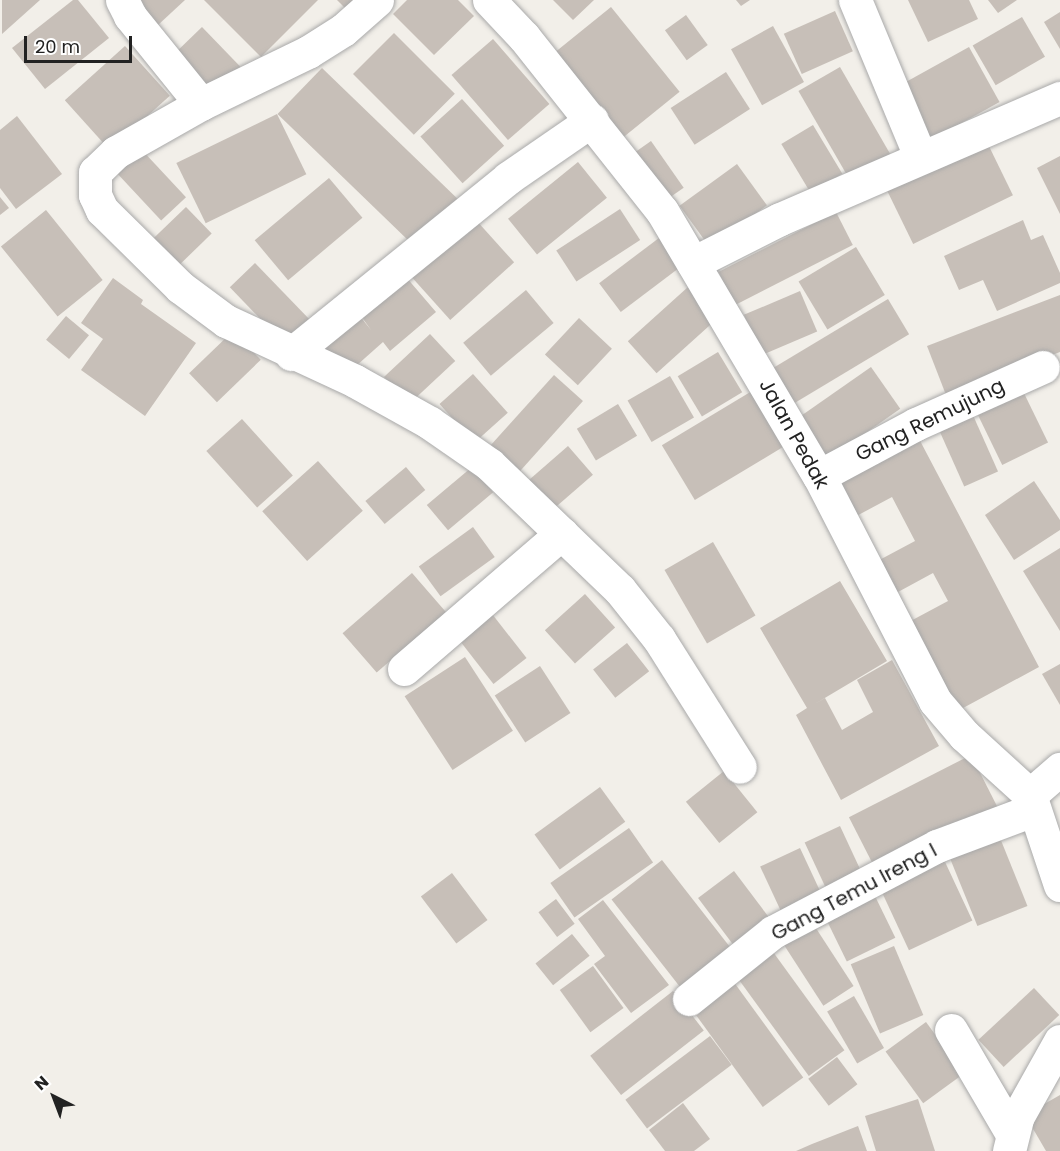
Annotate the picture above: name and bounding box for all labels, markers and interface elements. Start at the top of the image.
scale bar [27,24,135,62]
text: 20 m [35,34,80,59]
street label: Gang Remujung [852,374,1008,466]
street label: Jalan Pedak [754,375,834,493]
street label: Gang Temu Ireng I [767,838,941,946]
north arrow [24,1067,84,1127]
text: N [29,1071,54,1096]

